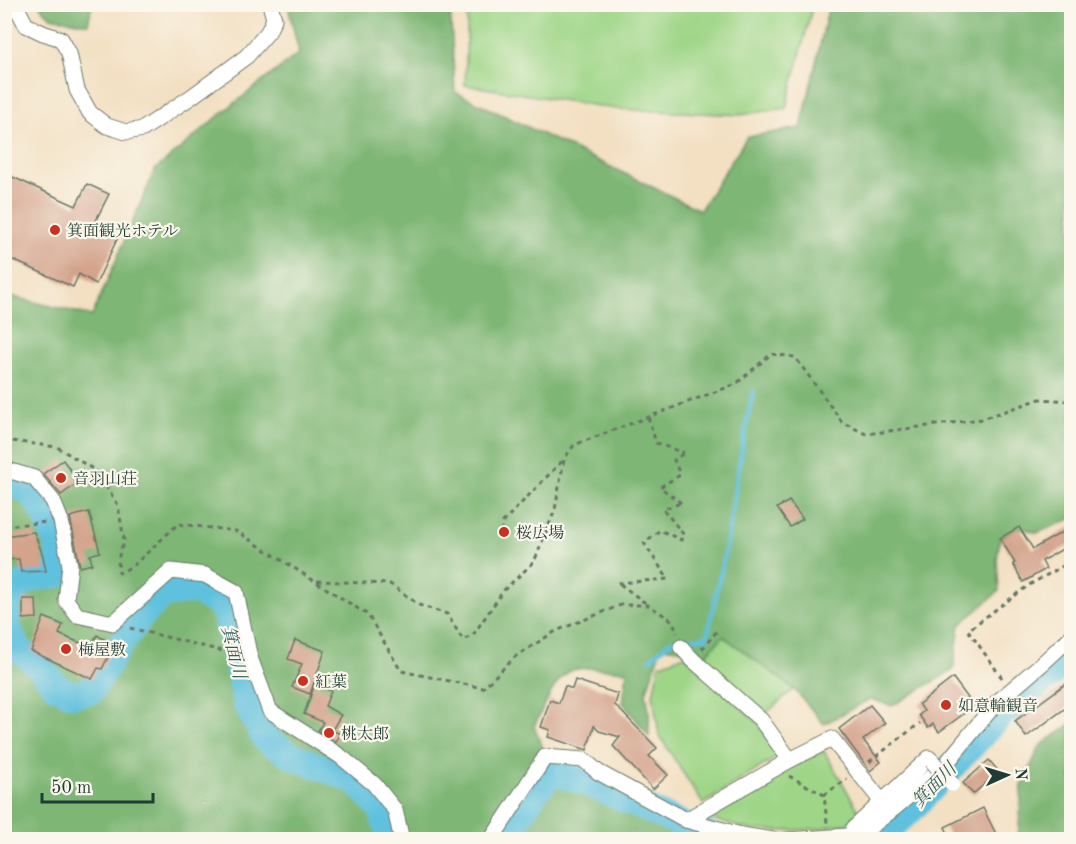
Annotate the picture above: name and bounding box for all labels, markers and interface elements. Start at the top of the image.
place label: 箕面観光ホテル [67,222,178,240]
marker: 箕面観光ホテル [48,223,62,237]
place label: 音羽山荘 [73,470,137,488]
marker: 音羽山荘 [54,471,68,485]
place label: 桜広場 [516,524,564,542]
marker: 桜広場 [497,525,511,539]
water label: 箕面川 [218,623,251,683]
place label: 梅屋敷 [78,641,126,659]
marker: 梅屋敷 [59,642,73,656]
place label: 紅葉 [315,673,347,691]
marker: 紅葉 [296,674,310,688]
place label: 如意輪観音 [958,697,1038,715]
marker: 如意輪観音 [939,698,953,712]
place label: 桃太郎 [341,725,389,743]
marker: 桃太郎 [322,726,336,740]
north arrow [977,745,1037,805]
water label: 箕面川 [908,757,961,811]
scale bar [42,766,153,804]
text: N [1012,767,1028,782]
text: 50 m [51,779,91,797]

